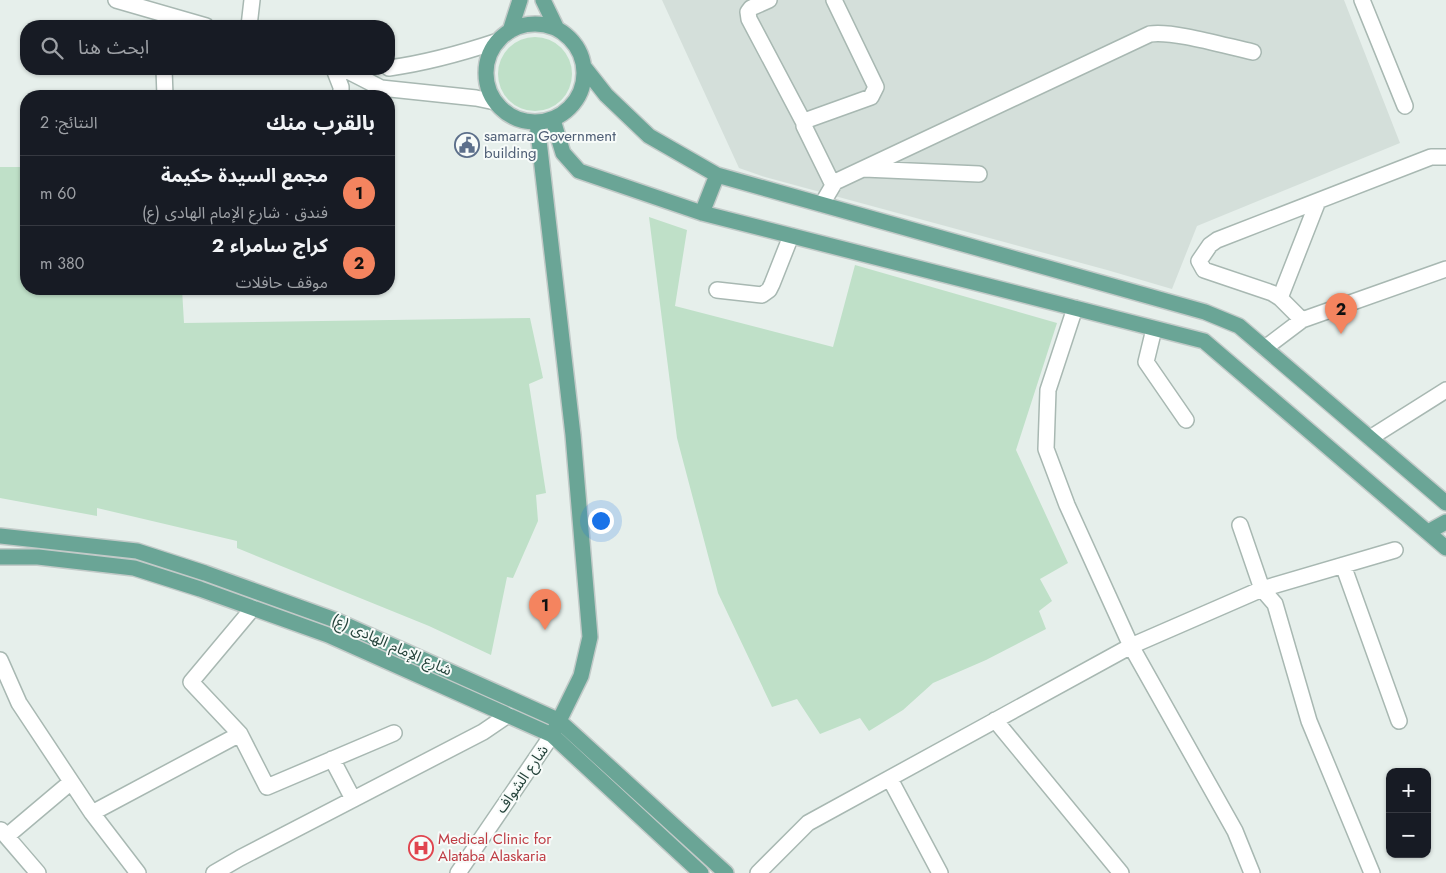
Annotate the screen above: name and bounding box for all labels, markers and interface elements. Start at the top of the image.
search box [20,20,395,75]
icon: search [38,34,66,62]
text: ابحث هنا [78,34,149,61]
text: بالقرب منك [266,108,375,138]
text: النتائج: 2 [40,111,97,134]
place label: samarra Government building [484,125,616,164]
public building icon: samarra Government building [454,132,480,158]
text: مجمع السيدة حكيمة [161,162,328,189]
text: 60 m [40,182,76,205]
text: 1 [355,182,363,205]
text: فندق · شارع الإمام الهادی (ع) [142,201,328,224]
text: كراج سامراء 2 [212,232,328,259]
text: 380 m [40,252,84,275]
text: 2 [354,252,364,275]
text: موقف حافلات [236,271,328,294]
pin: 2 [1325,293,1357,334]
your location [588,508,614,534]
pin: 1 [529,589,561,630]
street label: شارع الإمام الهادی (ع) [328,609,456,682]
street label: شارع الشواف [490,740,555,818]
map controls [1386,768,1431,858]
button: + [1386,768,1431,813]
button: − [1386,813,1431,858]
place label: Medical Clinic for Alataba Alaskaria [438,828,552,867]
hospital icon: Medical Clinic for Alataba Alaskaria [408,835,434,861]

